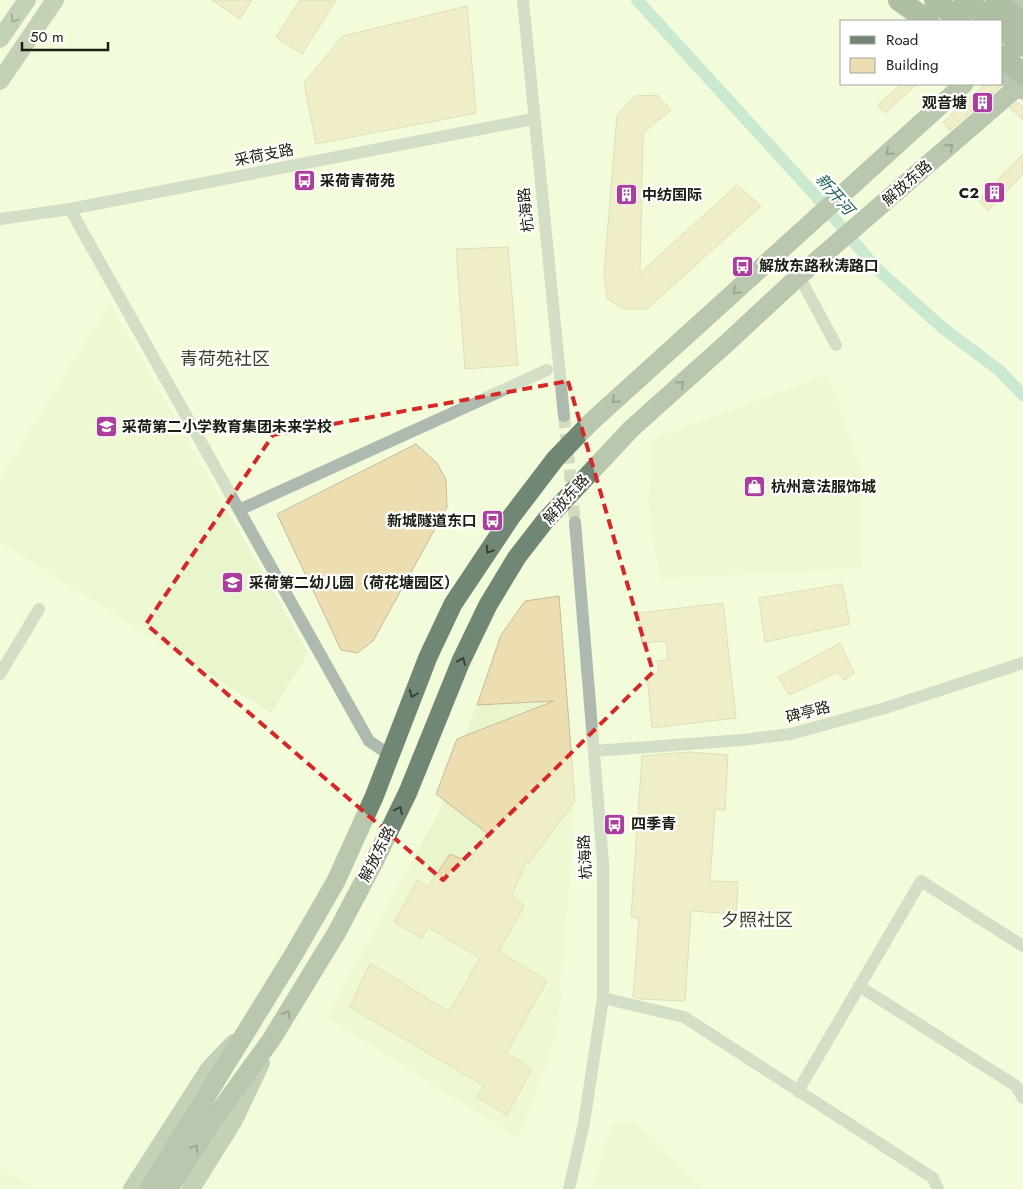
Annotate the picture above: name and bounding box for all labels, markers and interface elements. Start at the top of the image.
one-way arrow [11,14,20,23]
scale bar [22,20,109,52]
legend [840,20,1003,85]
text: 50 m [30,26,64,48]
text: Road [886,29,918,51]
text: Building [886,54,938,76]
building icon: 观音塘 [971,91,995,115]
place label: 观音塘 [922,92,967,114]
street label: 采荷支路 [232,138,296,172]
one-way arrow [944,143,953,152]
one-way arrow [885,146,894,155]
street label: 解放东路 [877,155,937,211]
water label: 新开河 [811,168,861,222]
bus stop icon: 采荷青荷苑 [292,169,316,193]
place label: 采荷青荷苑 [320,170,395,192]
building icon: C2 [983,181,1007,205]
place label: C2 [959,182,979,204]
building icon: 中纺国际 [614,183,638,207]
place label: 中纺国际 [642,184,702,206]
street label: 杭海路 [513,186,539,234]
bus stop icon: 解放东路秋涛路口 [731,254,755,278]
place label: 解放东路秋涛路口 [759,255,879,277]
one-way arrow [732,285,741,294]
district label: 青荷苑社区 [180,346,270,372]
one-way arrow [675,381,684,390]
one-way arrow [612,394,621,403]
school or university icon: 采荷第二小学教育集团未来学校 [94,415,118,439]
place label: 采荷第二小学教育集团未来学校 [122,416,332,438]
street label: 解放东路 [538,469,594,529]
shop icon: 杭州意法服饰城 [743,475,767,499]
place label: 杭州意法服饰城 [771,476,876,498]
bus stop icon: 新城隧道东口 [481,509,505,533]
place label: 新城隧道东口 [387,510,477,532]
one-way arrow [485,545,495,554]
school or university icon: 采荷第二幼儿园（荷花塘园区） [221,571,245,595]
place label: 采荷第二幼儿园（荷花塘园区） [249,572,459,594]
one-way arrow [455,657,466,666]
one-way arrow [409,689,419,697]
street label: 碑亭路 [783,696,833,728]
one-way arrow [392,807,402,816]
bus stop icon: 四季青 [603,812,627,836]
place label: 四季青 [631,813,676,835]
street label: 解放东路 [354,822,400,886]
street label: 杭海路 [573,834,597,880]
district label: 夕照社区 [721,907,793,933]
one-way arrow [280,1011,290,1020]
one-way arrow [189,1144,198,1154]

